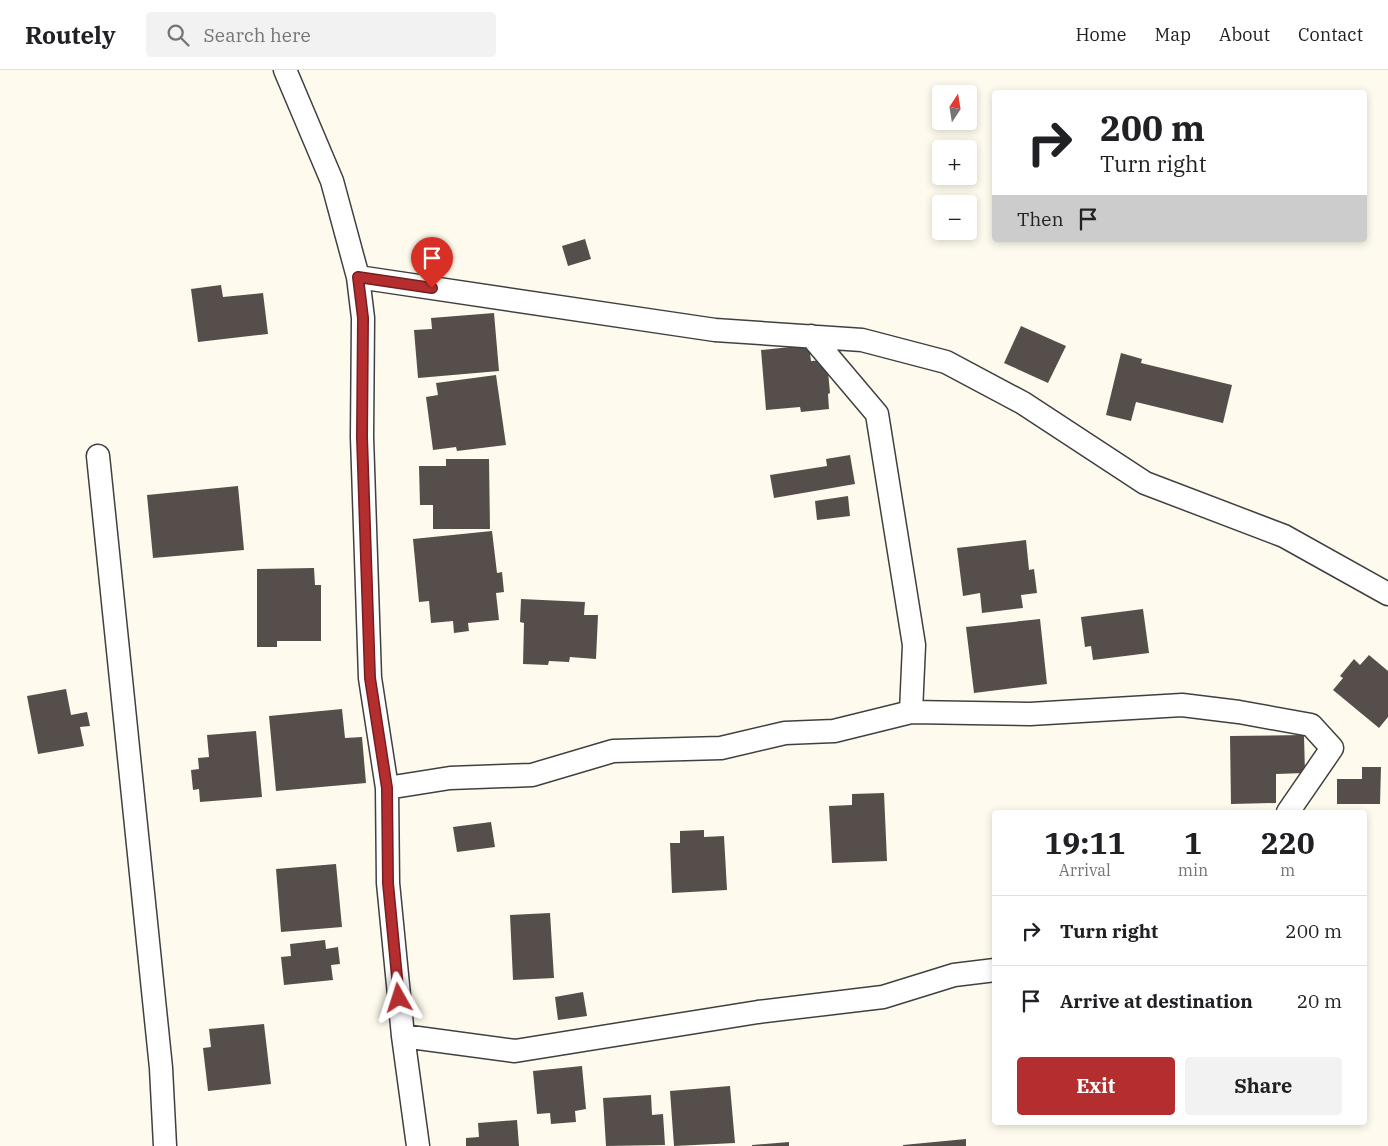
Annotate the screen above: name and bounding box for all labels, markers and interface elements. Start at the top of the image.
search box [146,12,496,57]
text: Routely [25,19,116,51]
icon: search [164,21,192,49]
text: Search here [204,23,311,47]
text: Home [1075,23,1127,46]
text: Map [1155,23,1191,46]
text: About [1219,23,1270,46]
text: Contact [1298,23,1363,46]
north arrow [932,85,978,130]
map controls [932,85,977,240]
text: 200 m [1100,105,1205,151]
icon: right [1017,110,1082,175]
button: + [932,140,977,185]
text: Turn right [1100,149,1207,178]
button: − [932,195,977,240]
icon: arrive [1074,205,1102,233]
text: Then [1017,207,1064,231]
pin [411,237,453,288]
icon: arrive [418,244,446,272]
text: 19:11 [1044,823,1125,862]
text: 1 [1184,823,1202,862]
text: 220 [1261,823,1315,862]
text: Arrival [1059,860,1111,880]
text: min [1178,860,1208,880]
text: m [1280,860,1295,880]
icon: right [1017,917,1045,945]
text: Turn right [1060,919,1158,943]
text: 200 m [1285,919,1342,943]
position arrow [372,971,424,1023]
icon: arrive [1017,987,1045,1015]
text: Arrive at destination [1060,989,1253,1013]
text: 20 m [1297,989,1342,1013]
button: Exit [1017,1057,1175,1115]
button: Share [1185,1057,1342,1115]

